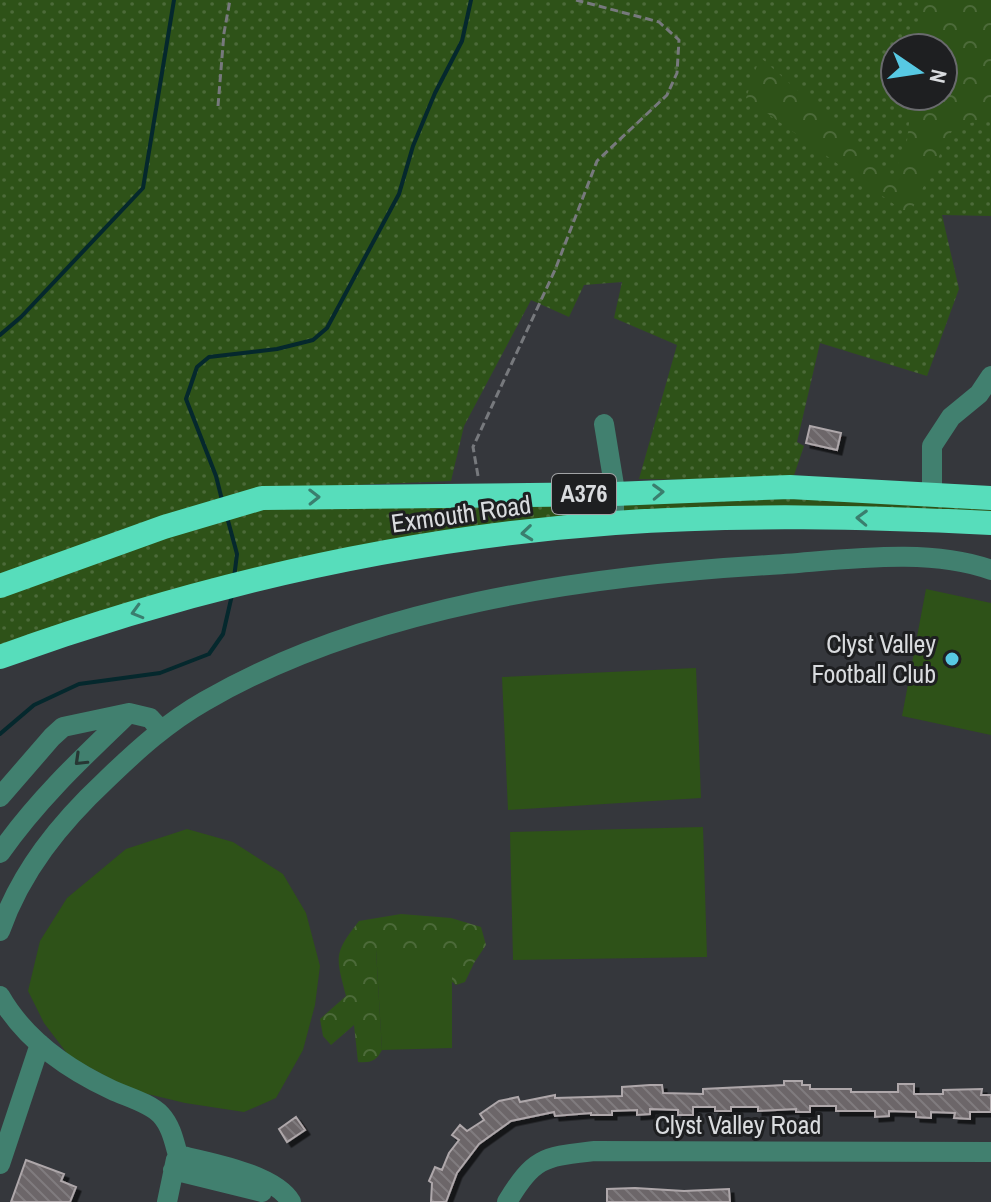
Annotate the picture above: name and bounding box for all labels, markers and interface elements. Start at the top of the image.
north arrow [879,32,959,112]
text: N [922,67,955,86]
road number: A376 [552,474,616,514]
one-way arrow [652,484,665,501]
street label: Exmouth Road [389,486,533,541]
one-way arrow [308,488,321,506]
one-way arrow [855,510,868,527]
one-way arrow [520,524,533,541]
one-way arrow [130,603,144,619]
place label: Clyst Valley Football Club [811,626,936,691]
marker: Clyst Valley Football Club [943,650,961,668]
one-way arrow [75,750,89,765]
street label: Clyst Valley Road [655,1107,821,1142]

